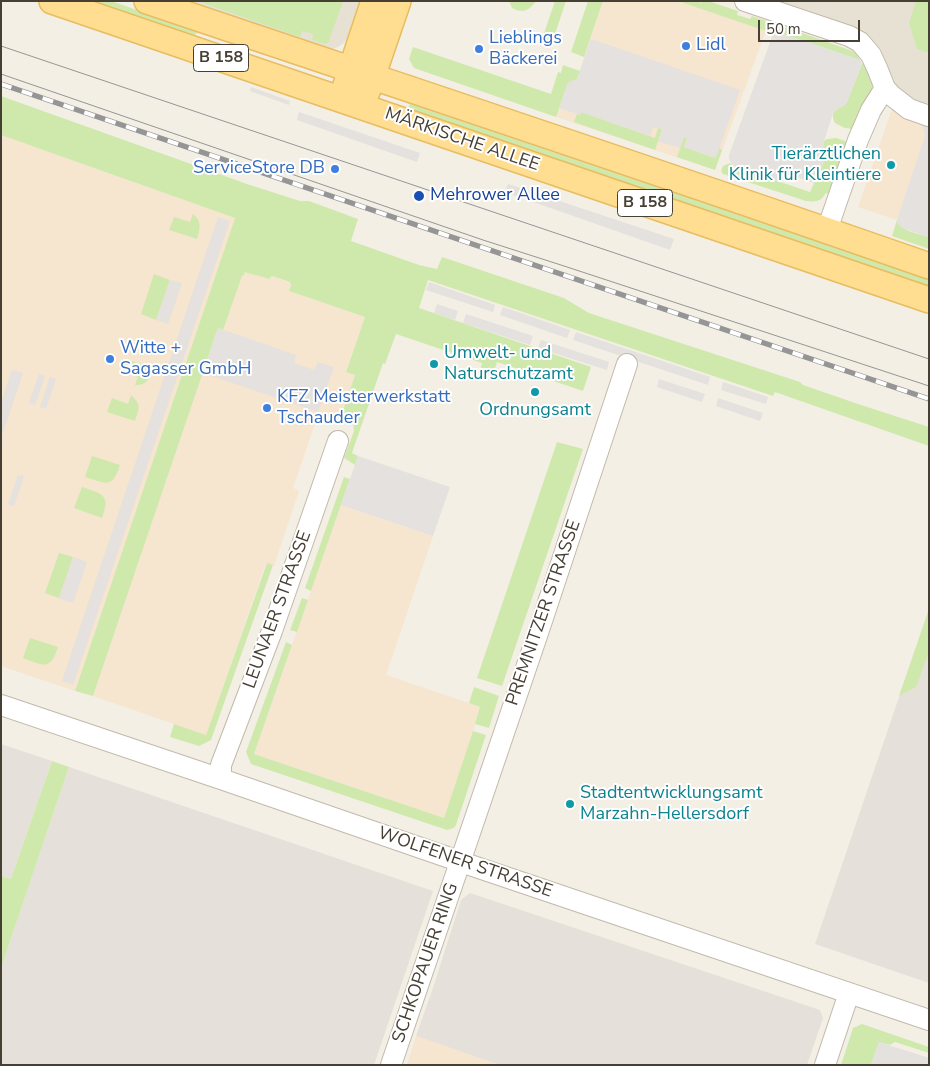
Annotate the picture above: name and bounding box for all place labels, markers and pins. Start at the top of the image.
place label: Lieblings Bäckerei [489,28,562,70]
place label: Lidl [696,35,726,57]
marker: Lidl [680,40,692,52]
marker: Lieblings Bäckerei [473,43,485,55]
place label: Tierärztlichen Klinik für Kleintiere [729,144,881,186]
place label: ServiceStore DB [193,158,325,180]
marker: Tierärztlichen Klinik für Kleintiere [885,159,897,171]
marker: ServiceStore DB [329,163,341,175]
place label: Mehrower Allee [430,185,560,207]
marker: Mehrower Allee [412,189,426,203]
place label: Witte + Sagasser GmbH [120,338,251,380]
place label: Umwelt- und Naturschutzamt [444,343,573,386]
marker: Witte + Sagasser GmbH [104,353,116,365]
marker: Umwelt- und Naturschutzamt [428,358,440,370]
marker: Ordnungsamt [529,386,541,398]
place label: KFZ Meisterwerkstatt Tschauder [277,387,450,429]
place label: Ordnungsamt [479,400,591,422]
marker: KFZ Meisterwerkstatt Tschauder [261,402,273,414]
place label: Stadtentwicklungsamt Marzahn-Hellersdorf [580,783,763,826]
marker: Stadtentwicklungsamt Marzahn-Hellersdorf [564,798,576,810]

